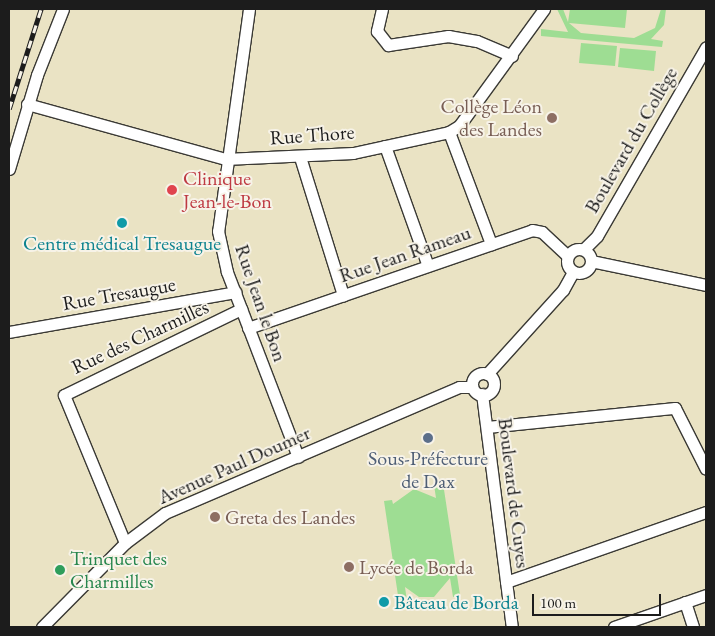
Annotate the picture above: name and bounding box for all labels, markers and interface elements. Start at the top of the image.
street label: Boulevard du Collège [580,63,682,217]
place label: Collège Léon des Landes [441,94,542,141]
marker: Collège Léon des Landes [546,112,558,124]
street label: Rue Thore [269,120,355,150]
place label: Clinique Jean-le-Bon [183,166,272,213]
marker: Clinique Jean-le-Bon [165,183,179,197]
marker: Centre médical Tresaugue [116,217,128,229]
street label: Rue Jean Rameau [336,220,474,288]
place label: Centre médical Tresaugue [23,231,221,255]
street label: Rue Jean le Bon [230,241,292,365]
street label: Rue Tresaugue [61,272,177,316]
street label: Rue des Charmilles [68,295,212,379]
street label: Boulevard de Cuyes [493,417,535,569]
street label: Avenue Paul Doumer [154,421,314,509]
marker: Sous-Préfecture de Dax [422,432,434,444]
place label: Sous-Préfecture de Dax [368,446,488,493]
place label: Greta des Landes [225,505,355,529]
marker: Greta des Landes [209,511,221,523]
place label: Trinquet des Charmilles [70,546,167,593]
place label: Lycée de Borda [359,555,473,579]
marker: Lycée de Borda [343,561,355,573]
marker: Trinquet des Charmilles [54,564,66,576]
scale bar [535,584,664,616]
place label: Bâteau de Borda [394,590,519,614]
text: 100 m [540,593,576,612]
marker: Bâteau de Borda [378,596,390,608]

